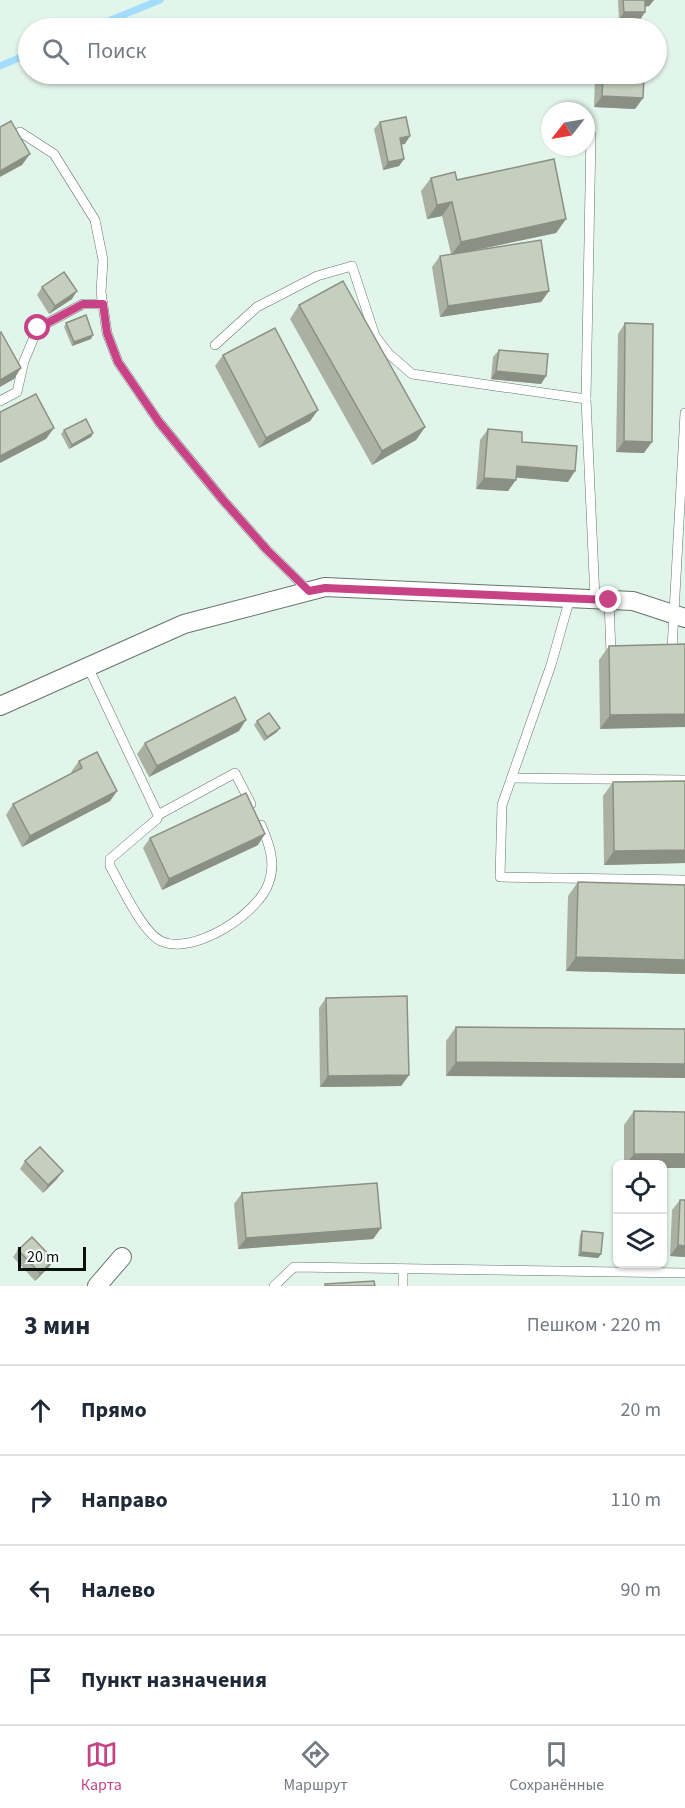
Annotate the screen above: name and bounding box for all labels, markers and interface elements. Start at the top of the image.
search box [18,18,667,84]
icon: search [39,35,72,68]
text: Поиск [87,35,146,67]
north arrow [541,102,595,156]
route start [24,314,50,340]
route end [595,586,621,612]
map controls [613,1160,667,1268]
button: locate [613,1160,667,1214]
button: layers [613,1214,667,1268]
scale bar [18,1244,86,1272]
text: 20 m [27,1246,59,1268]
text: 3 мин [24,1307,90,1344]
text: Пешком · 220 m [527,1311,661,1339]
icon: ahead [24,1394,57,1427]
text: Прямо [81,1394,147,1426]
text: 20 m [621,1396,661,1424]
icon: right [24,1484,57,1517]
text: Направо [81,1484,168,1516]
text: 110 m [611,1486,661,1514]
icon: left [24,1574,57,1607]
text: Налево [81,1574,155,1606]
text: 90 m [621,1576,661,1604]
icon: arrive [24,1664,57,1697]
text: Пункт назначения [81,1664,267,1696]
tab: Карта [81,1738,122,1796]
tab: Маршрут [283,1738,348,1796]
tab: Сохранённые [509,1738,604,1796]

